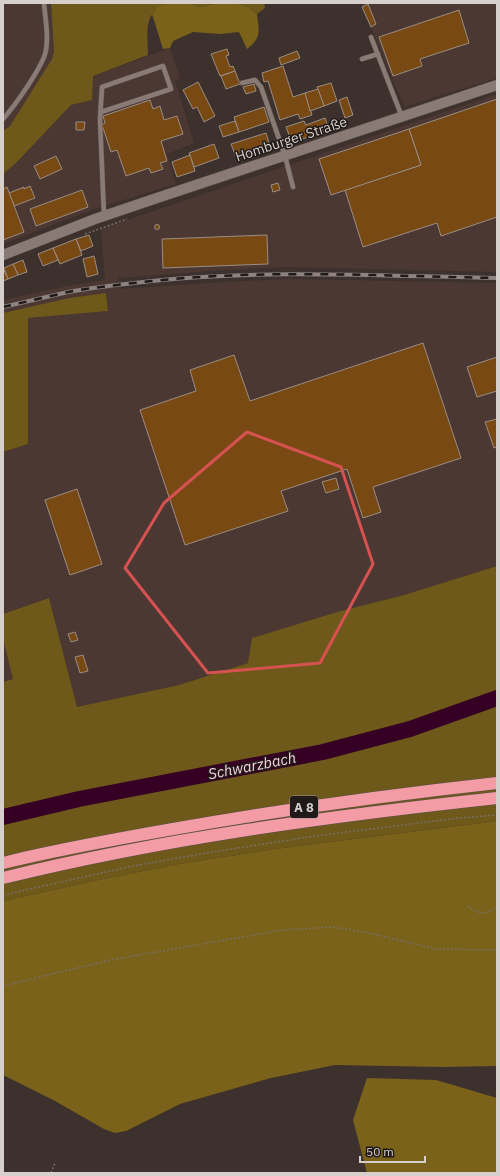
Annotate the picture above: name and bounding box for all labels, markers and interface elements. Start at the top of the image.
street label: Homburger Straße [233,112,349,166]
water label: Schwarzbach [206,748,298,783]
road number: A 8 [290,796,318,818]
scale bar [360,1138,425,1164]
text: 50 m [366,1144,394,1159]

